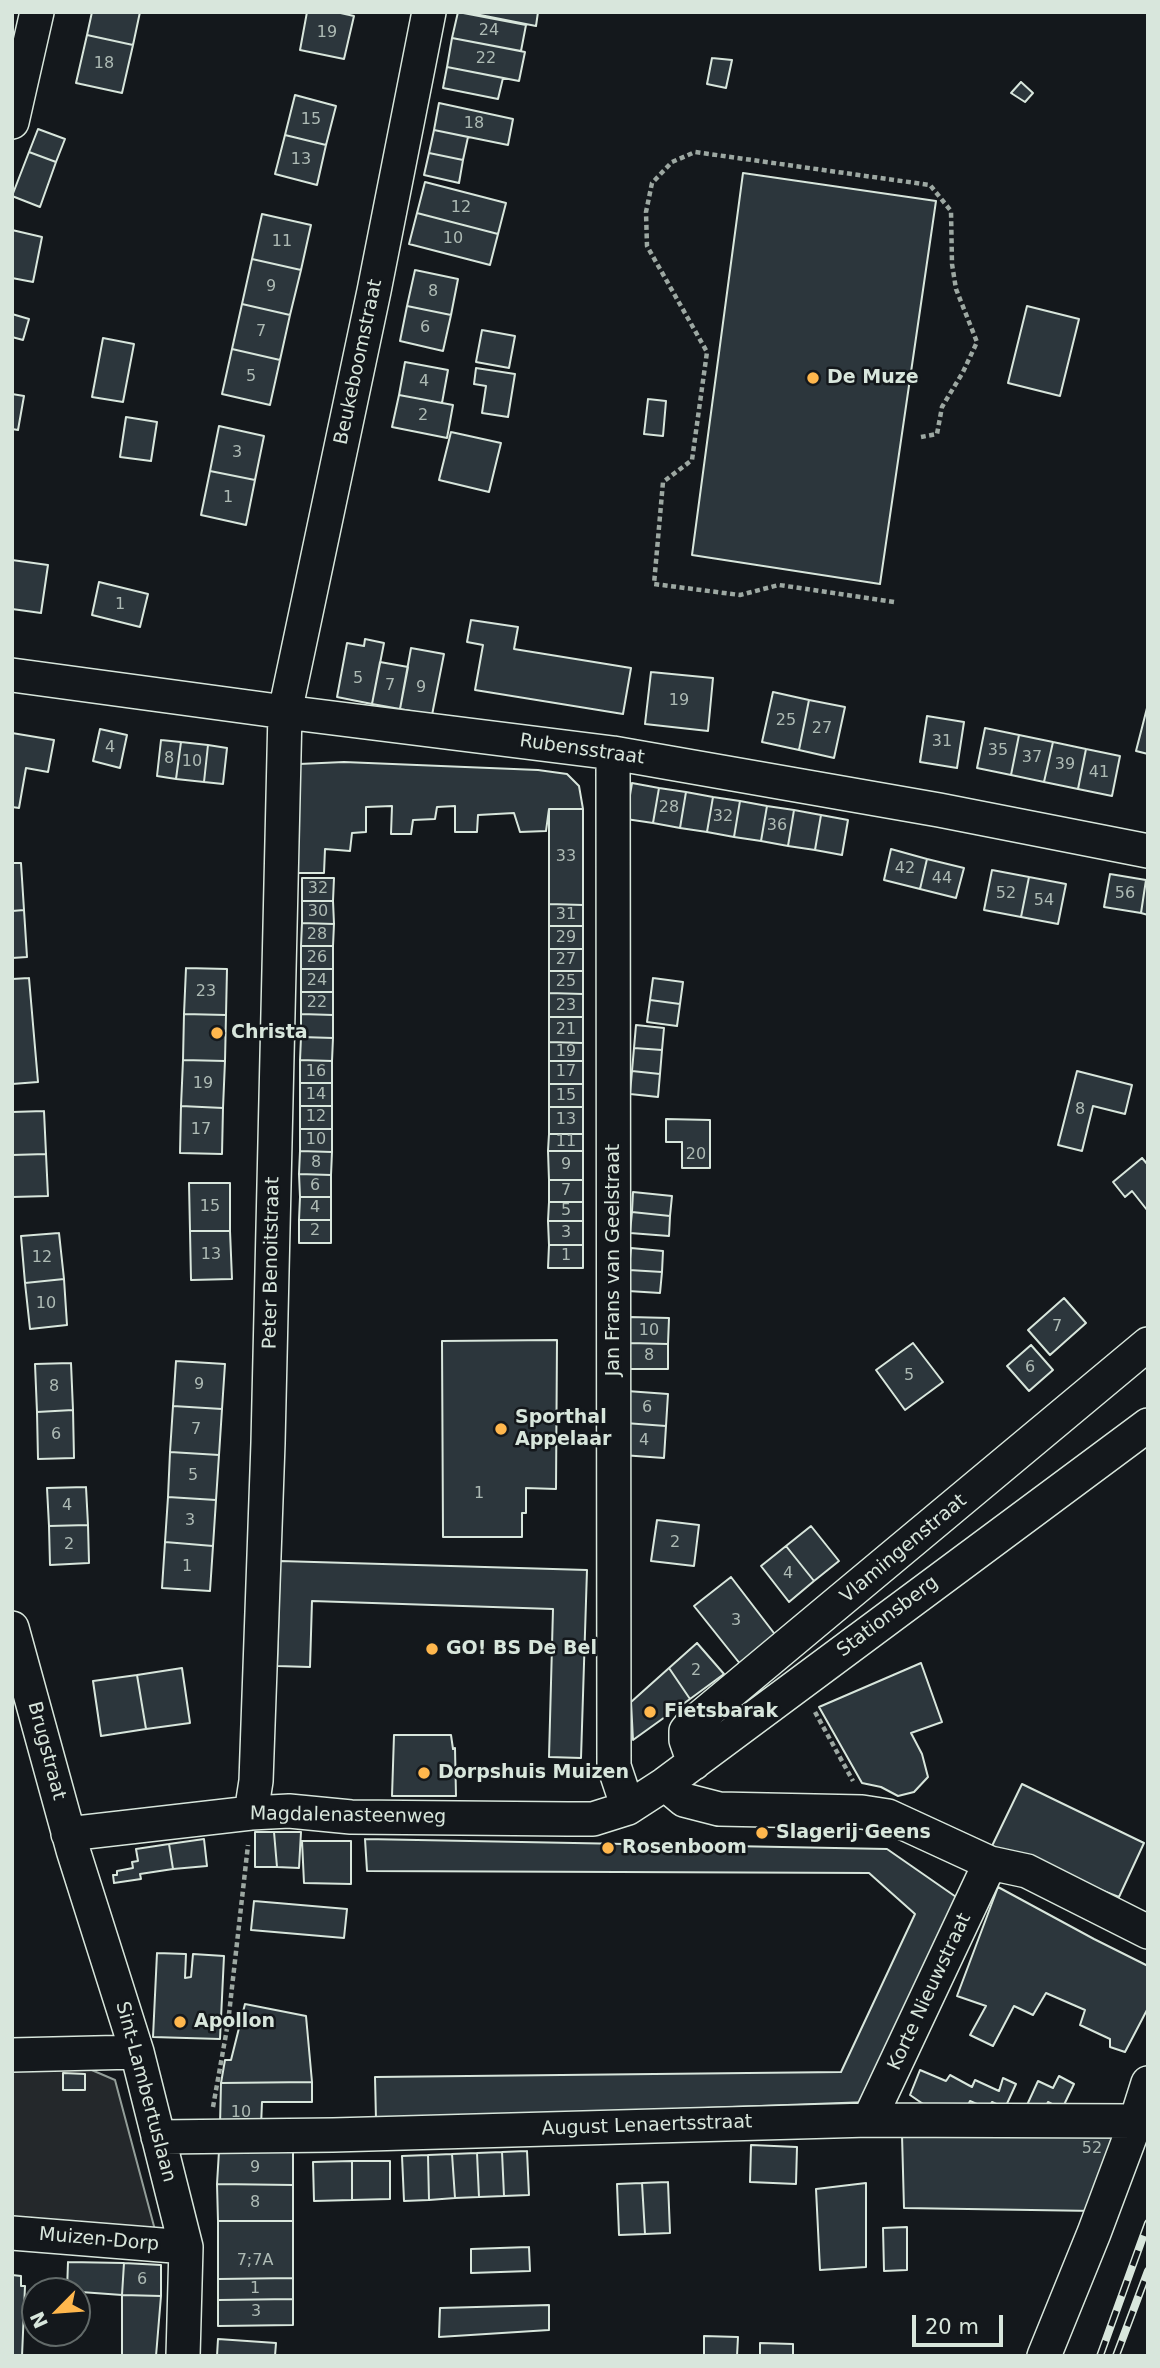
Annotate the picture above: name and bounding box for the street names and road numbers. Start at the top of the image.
street label: Beukeboomstraat [330,277,388,447]
street label: Rubensstraat [518,730,646,770]
street label: Jan Frans van Geelstraat [603,1144,625,1376]
street label: Peter Benoitstraat [259,1177,285,1349]
street label: Vlamingenstraat [836,1490,972,1608]
street label: Stationsberg [833,1572,943,1662]
street label: Brugstraat [22,1699,70,1803]
street label: Magdalenasteenweg [250,1803,446,1829]
street label: Korte Nieuwstraat [884,1910,976,2074]
street label: Sint-Lambertuslaan [110,1999,180,2185]
street label: August Lenaertsstraat [541,2111,753,2141]
street label: Muizen-Dorp [38,2223,160,2257]

